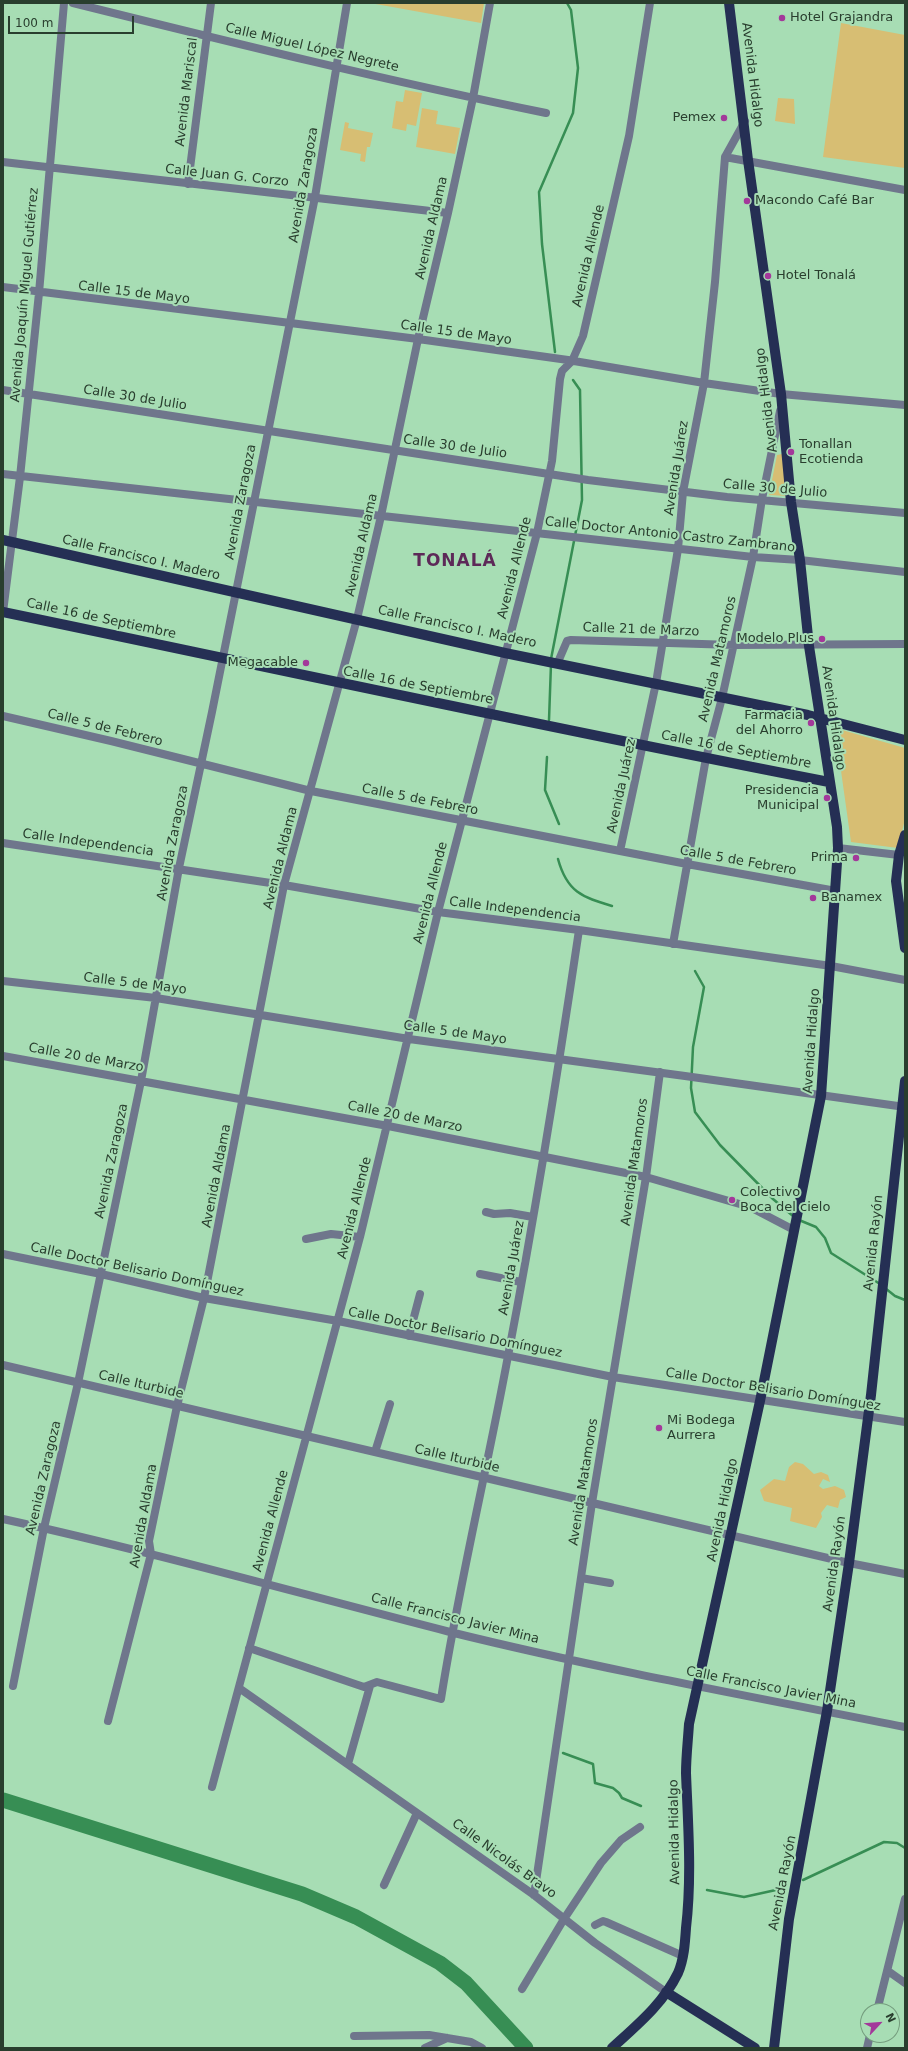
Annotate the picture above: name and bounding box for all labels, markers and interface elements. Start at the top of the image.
scale bar [10,8,136,34]
place label: Hotel Grajandra [790,10,893,26]
marker: Hotel Grajandra [777,13,787,23]
text: 100 m [15,16,53,30]
street label: Calle Miguel López Negrete [224,20,400,76]
street label: Avenida Hidalgo [738,22,766,128]
street label: Avenida Mariscal [173,37,201,147]
place label: Pemex [672,110,716,126]
marker: Pemex [719,113,729,123]
street label: Avenida Zaragoza [286,126,322,244]
street label: Calle Juan G. Corzo [164,162,290,190]
street label: Avenida Aldama [413,175,451,281]
street label: Avenida Joaquín Miguel Gutiérrez [8,187,42,403]
place label: Macondo Café Bar [755,193,874,209]
marker: Macondo Café Bar [742,196,752,206]
street label: Avenida Allende [570,203,608,309]
place label: Hotel Tonalá [776,268,856,284]
marker: Hotel Tonalá [763,271,773,281]
street label: Calle 15 de Mayo [77,278,191,308]
street label: Calle 15 de Mayo [399,317,513,349]
street label: Avenida Hidalgo [753,347,781,453]
street label: Calle 30 de Julio [82,382,188,414]
street label: Avenida Juárez [662,419,692,517]
street label: Calle 30 de Julio [402,432,508,462]
place label: Tonallan Ecotienda [799,437,863,468]
street label: Avenida Zaragoza [222,443,260,561]
marker: Tonallan Ecotienda [786,447,796,457]
street label: Calle 30 de Julio [722,477,828,501]
street label: Avenida Aldama [343,492,381,598]
street label: Calle Doctor Antonio Castro Zambrano [544,514,796,556]
street label: Avenida Allende [495,515,535,621]
street label: Calle Francisco I. Madero [60,532,222,584]
district label: TONALÁ [413,552,497,572]
street label: Avenida Matamoros [696,595,740,723]
street label: Calle 16 de Septiembre [25,596,177,642]
street label: Calle Francisco I. Madero [376,603,538,651]
street label: Calle 21 de Marzo [582,620,700,640]
place label: Modelo Plus [736,631,814,647]
marker: Modelo Plus [817,634,827,644]
place label: Megacable [228,655,298,671]
marker: Megacable [301,658,311,668]
street label: Calle 16 de Septiembre [342,664,494,708]
street label: Avenida Hidalgo [818,665,848,771]
street label: Calle 5 de Febrero [46,706,164,750]
place label: Farmacia del Ahorro [736,708,803,739]
marker: Farmacia del Ahorro [806,718,816,728]
street label: Calle 16 de Septiembre [660,728,812,772]
street label: Avenida Juárez [604,737,640,835]
street label: Calle 5 de Febrero [360,781,480,819]
place label: Presidencia Municipal [745,783,819,814]
street label: Avenida Zaragoza [154,784,192,902]
marker: Presidencia Municipal [822,793,832,803]
street label: Avenida Aldama [261,805,301,911]
street label: Calle Independencia [21,826,155,860]
street label: Avenida Allende [411,840,451,946]
street label: Calle 5 de Febrero [678,843,798,879]
place label: Prima [811,850,848,866]
marker: Prima [851,853,861,863]
place label: Banamex [821,890,882,906]
marker: Banamex [808,893,818,903]
street label: Calle Independencia [448,894,582,926]
street label: Calle 5 de Mayo [82,970,188,998]
street label: Avenida Hidalgo [801,988,823,1094]
street label: Calle 5 de Mayo [402,1018,508,1048]
street label: Calle 20 de Marzo [27,1040,145,1076]
street label: Avenida Matamoros [618,1097,652,1227]
street label: Calle 20 de Marzo [346,1098,464,1136]
street label: Avenida Zaragoza [92,1102,132,1220]
street label: Avenida Aldama [199,1123,235,1229]
street label: Avenida Allende [335,1155,375,1261]
place label: Colectivo Boca del cielo [740,1185,830,1216]
street label: Avenida Rayón [861,1194,887,1292]
marker: Colectivo Boca del cielo [727,1195,737,1205]
street label: Avenida Juárez [496,1219,528,1317]
street label: Calle Doctor Belisario Domínguez [29,1240,245,1300]
street label: Calle Doctor Belisario Domínguez [347,1305,563,1361]
street label: Calle Doctor Belisario Domínguez [664,1365,882,1415]
street label: Calle Iturbide [97,1368,185,1402]
place label: Mi Bodega Aurrera [667,1413,735,1444]
street label: Avenida Matamoros [566,1417,602,1547]
street label: Avenida Zaragoza [23,1419,65,1537]
marker: Mi Bodega Aurrera [654,1423,664,1433]
street label: Calle Iturbide [413,1442,501,1476]
street label: Avenida Hidalgo [704,1457,742,1563]
street label: Avenida Aldama [127,1463,161,1569]
street label: Avenida Allende [250,1468,292,1574]
street label: Avenida Rayón [821,1515,849,1613]
street label: Calle Francisco Javier Mina [369,1591,541,1647]
street label: Calle Francisco Javier Mina [685,1664,857,1712]
street label: Avenida Hidalgo [666,1779,684,1885]
street label: Calle Nicolás Bravo [449,1816,559,1902]
street label: Avenida Rayón [766,1834,800,1932]
north arrow [860,2003,900,2043]
text: N [882,2011,898,2025]

